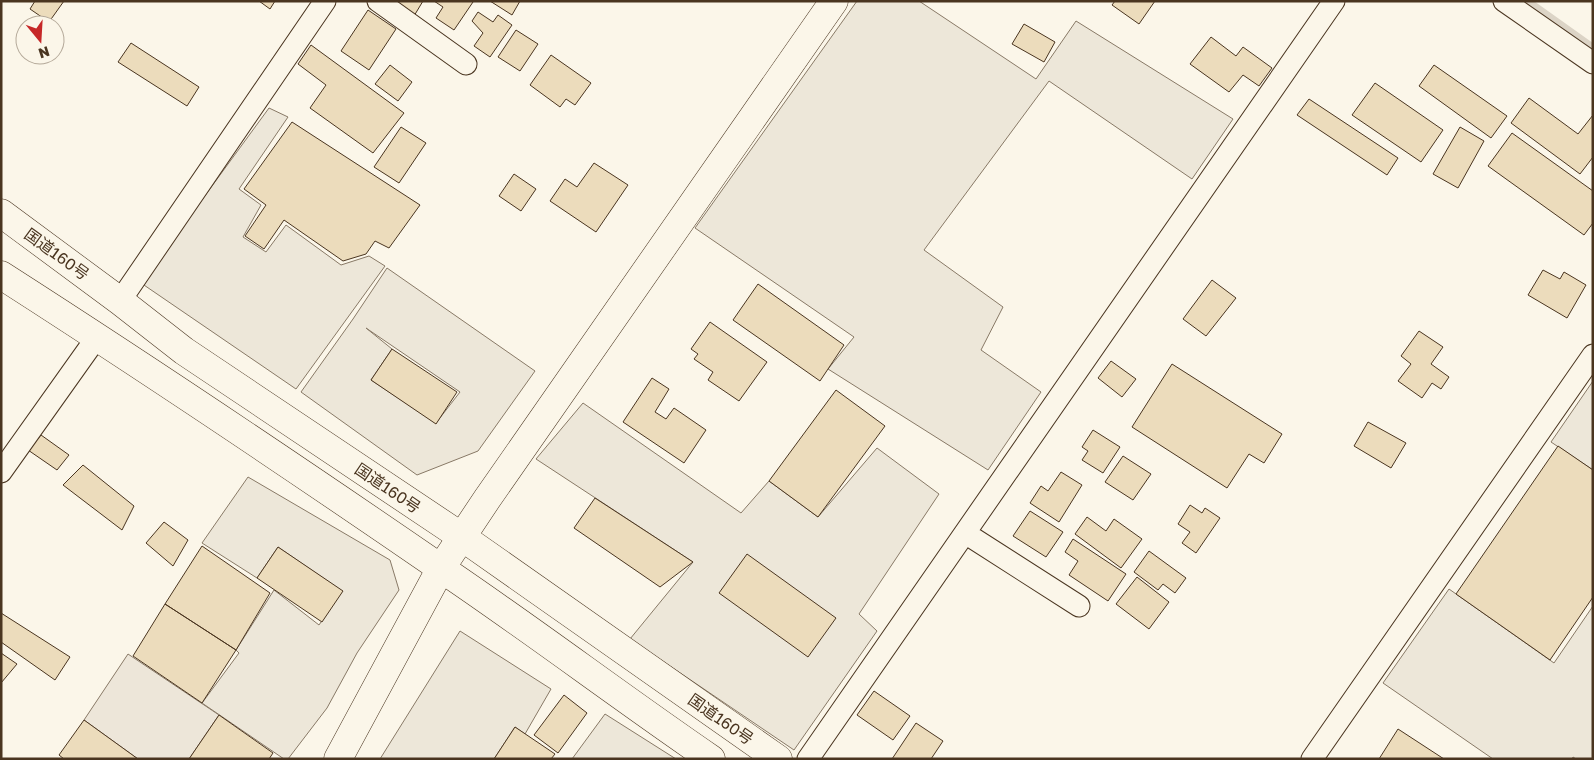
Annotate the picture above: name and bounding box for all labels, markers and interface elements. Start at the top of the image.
north arrow [15,15,65,65]
text: N [36,43,52,63]
street label: 国道160号 [21,224,93,284]
street label: 国道160号 [351,459,425,517]
street label: 国道160号 [684,689,758,749]

